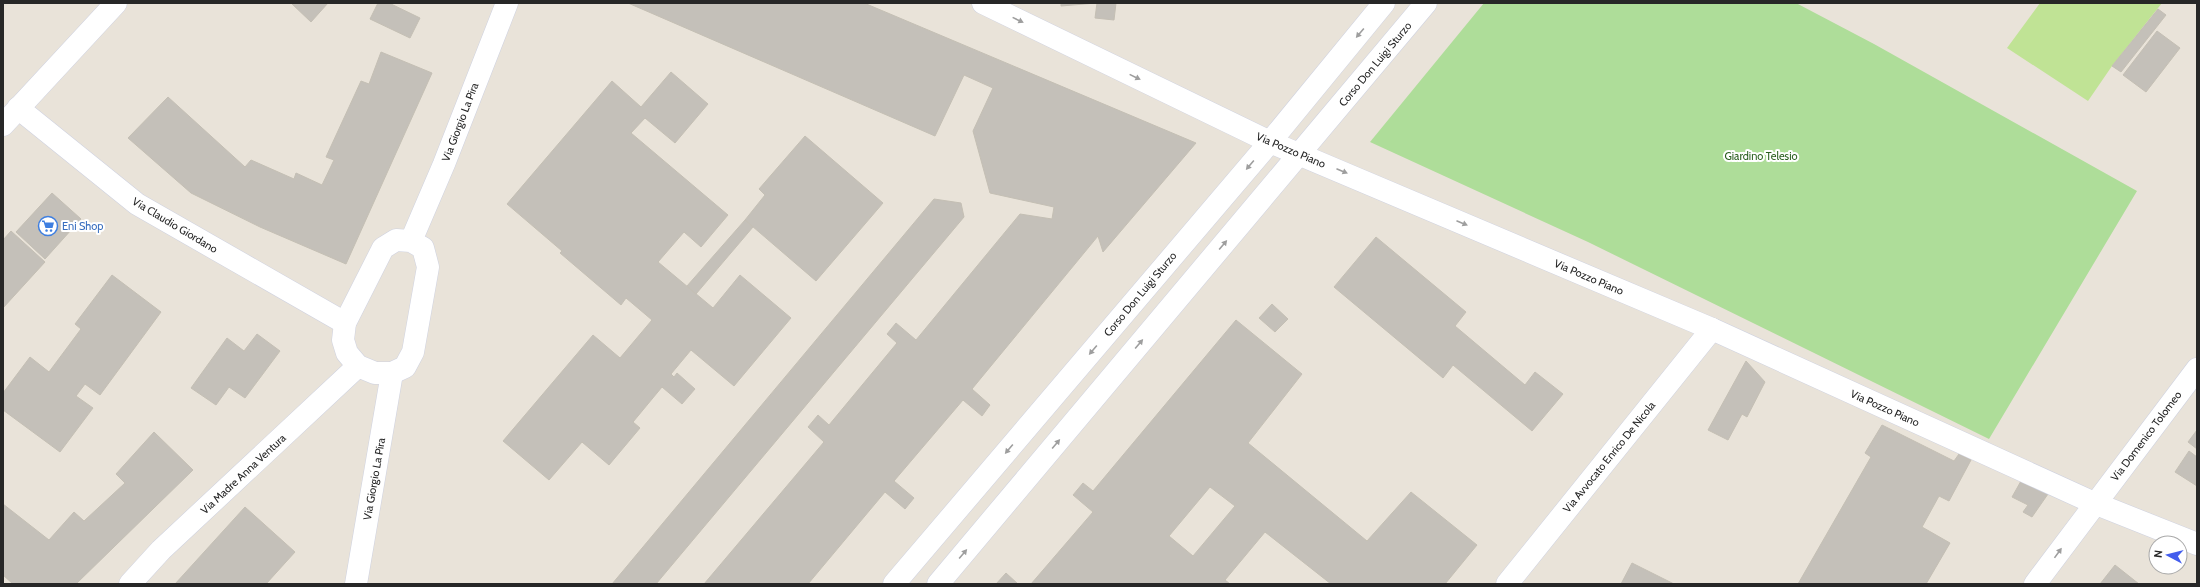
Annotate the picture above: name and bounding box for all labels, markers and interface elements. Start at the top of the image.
one-way arrow [1012,17,1024,23]
street label: Corso Don Luigi Sturzo [1336,19,1414,109]
one-way arrow [1355,28,1364,38]
one-way arrow [1129,74,1141,80]
street label: Via Giorgio La Pira [439,80,482,163]
street label: Via Pozzo Piano [1254,129,1328,171]
park label: Giardino Telesio [1724,149,1798,163]
one-way arrow [1245,160,1254,171]
one-way arrow [1337,169,1349,175]
street label: Via Claudio Giordano [130,194,220,256]
supermarket icon: Eni Shop [37,215,59,237]
place label: Eni Shop [62,219,103,233]
one-way arrow [1456,220,1468,226]
one-way arrow [1218,239,1227,250]
street label: Corso Don Luigi Sturzo [1101,249,1179,339]
street label: Via Pozzo Piano [1552,256,1626,298]
one-way arrow [1135,339,1144,349]
one-way arrow [1089,345,1098,355]
street label: Via Pozzo Piano [1848,387,1922,429]
street label: Via Domenico Tolomeo [2107,388,2185,484]
street label: Via Avvocato Enrico De Nicola [1560,398,1659,515]
street label: Via Madre Anna Ventura [197,430,289,517]
street label: Via Giorgio La Pira [360,436,388,521]
one-way arrow [1051,438,1060,449]
one-way arrow [1004,444,1014,454]
north arrow [2148,535,2188,575]
one-way arrow [2054,547,2062,558]
one-way arrow [959,549,968,559]
text: N [2151,549,2165,558]

